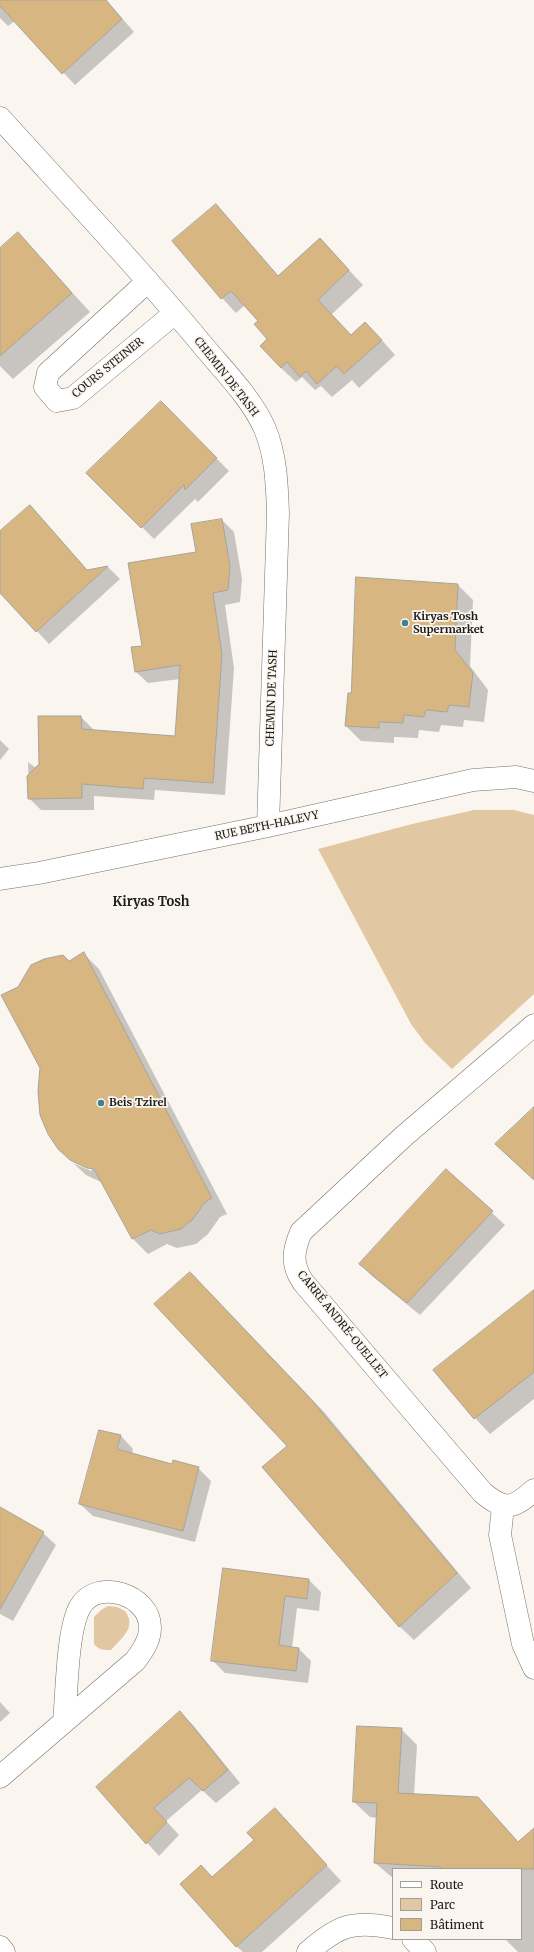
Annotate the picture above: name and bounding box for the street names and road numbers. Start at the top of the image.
street label: COURS STEINER [70,335,146,401]
street label: CHEMIN DE TASH [191,335,261,419]
street label: CHEMIN DE TASH [264,649,280,747]
street label: RUE BETH-HALEVY [214,809,320,843]
street label: CARRÉ ANDRÉ-OUELLET [294,1268,390,1382]

